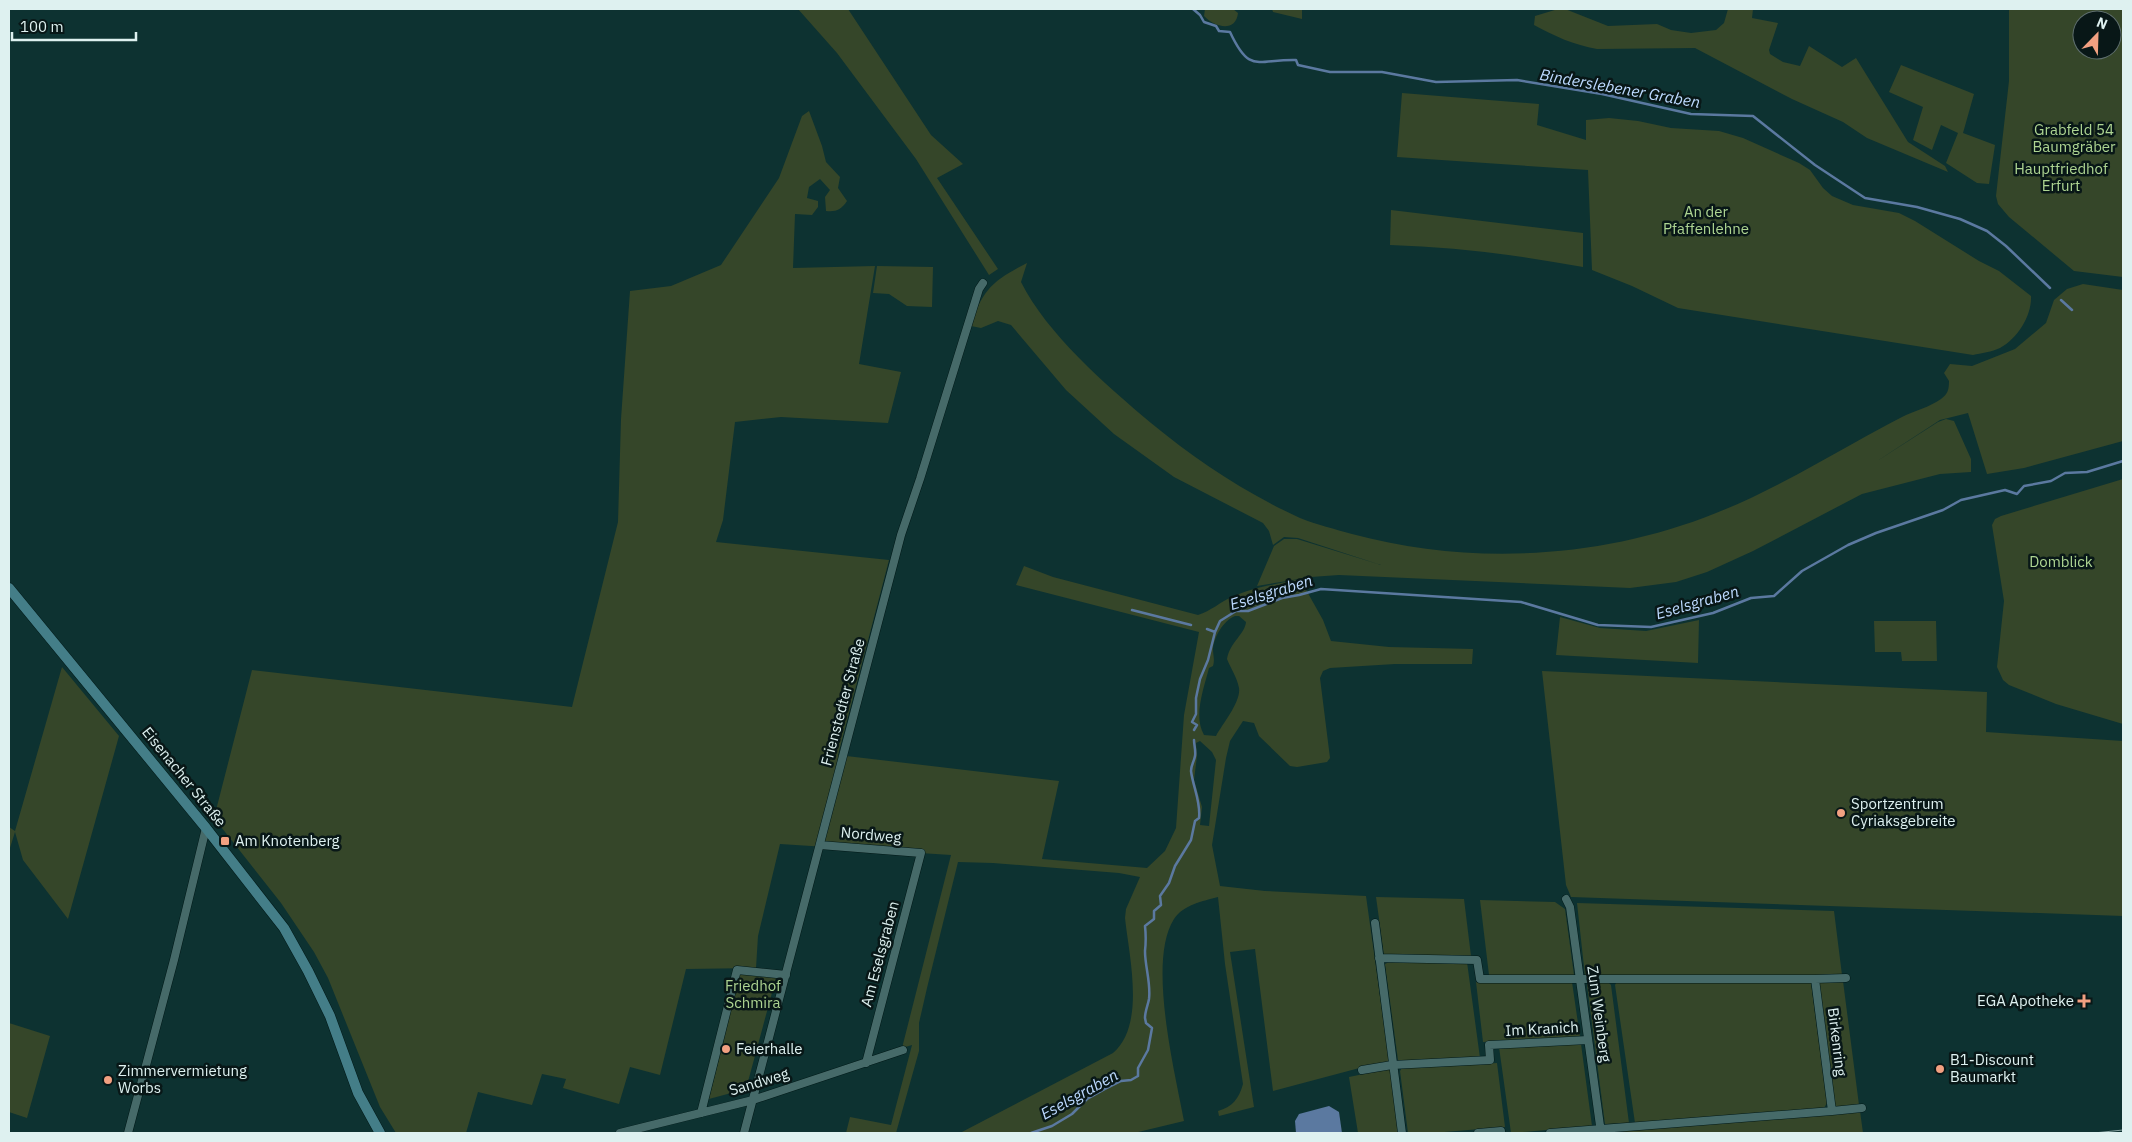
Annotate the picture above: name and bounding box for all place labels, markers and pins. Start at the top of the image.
place label: Sportzentrum Cyriaksgebreite [1851,794,1956,830]
marker: Sportzentrum Cyriaksgebreite [1835,807,1847,819]
place label: Am Knotenberg [235,831,340,850]
marker: Am Knotenberg [219,835,231,847]
place label: EGA Apotheke [1977,991,2074,1010]
marker: EGA Apotheke [2078,995,2090,1007]
place label: Feierhalle [736,1039,803,1058]
marker: Feierhalle [720,1043,732,1055]
place label: B1-Discount Baumarkt [1950,1050,2034,1086]
place label: Zimmervermietung Worbs [118,1061,247,1097]
marker: B1-Discount Baumarkt [1934,1063,1946,1075]
marker: Zimmervermietung Worbs [102,1074,114,1086]

